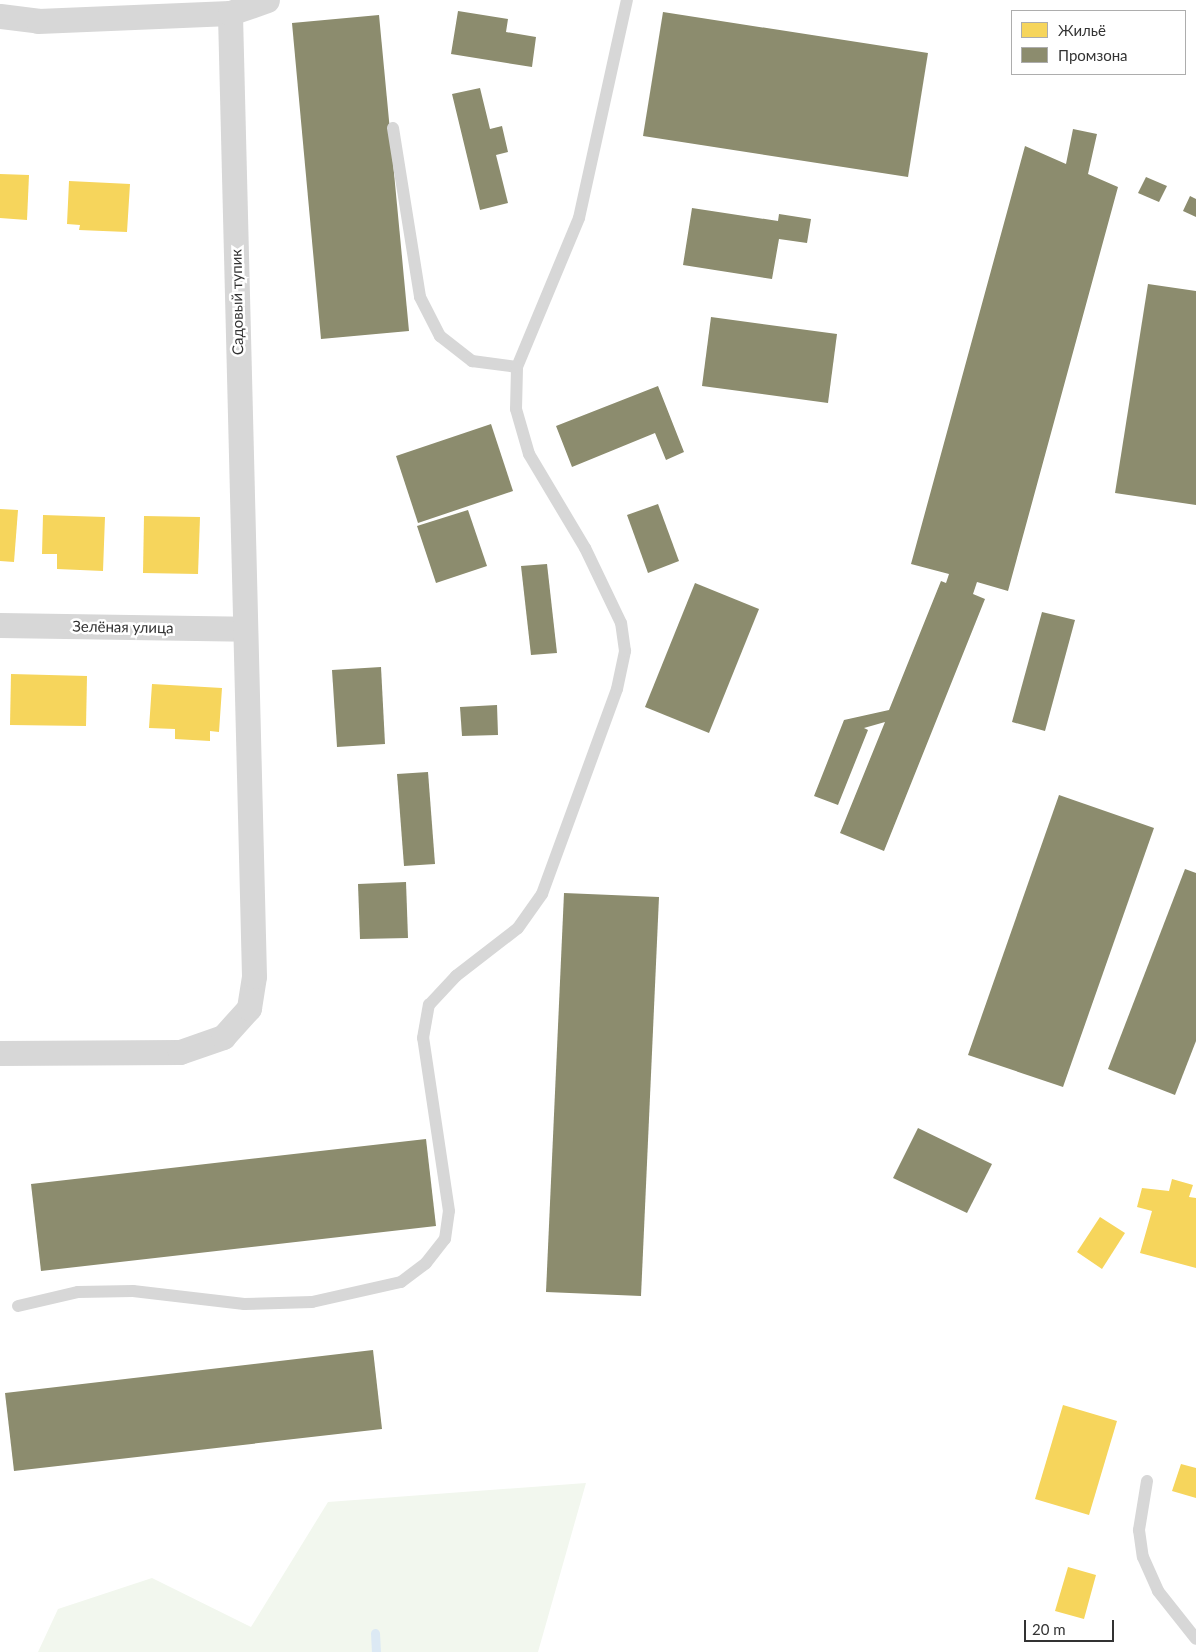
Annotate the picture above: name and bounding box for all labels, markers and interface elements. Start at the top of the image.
legend [1011,10,1186,75]
text: Жильё [1058,21,1106,39]
text: Промзона [1058,46,1128,64]
street label: Садовый тупик [227,249,247,355]
street label: Зелёная улица [72,617,174,637]
scale bar [1026,1610,1116,1642]
text: 20 m [1032,1620,1066,1638]

